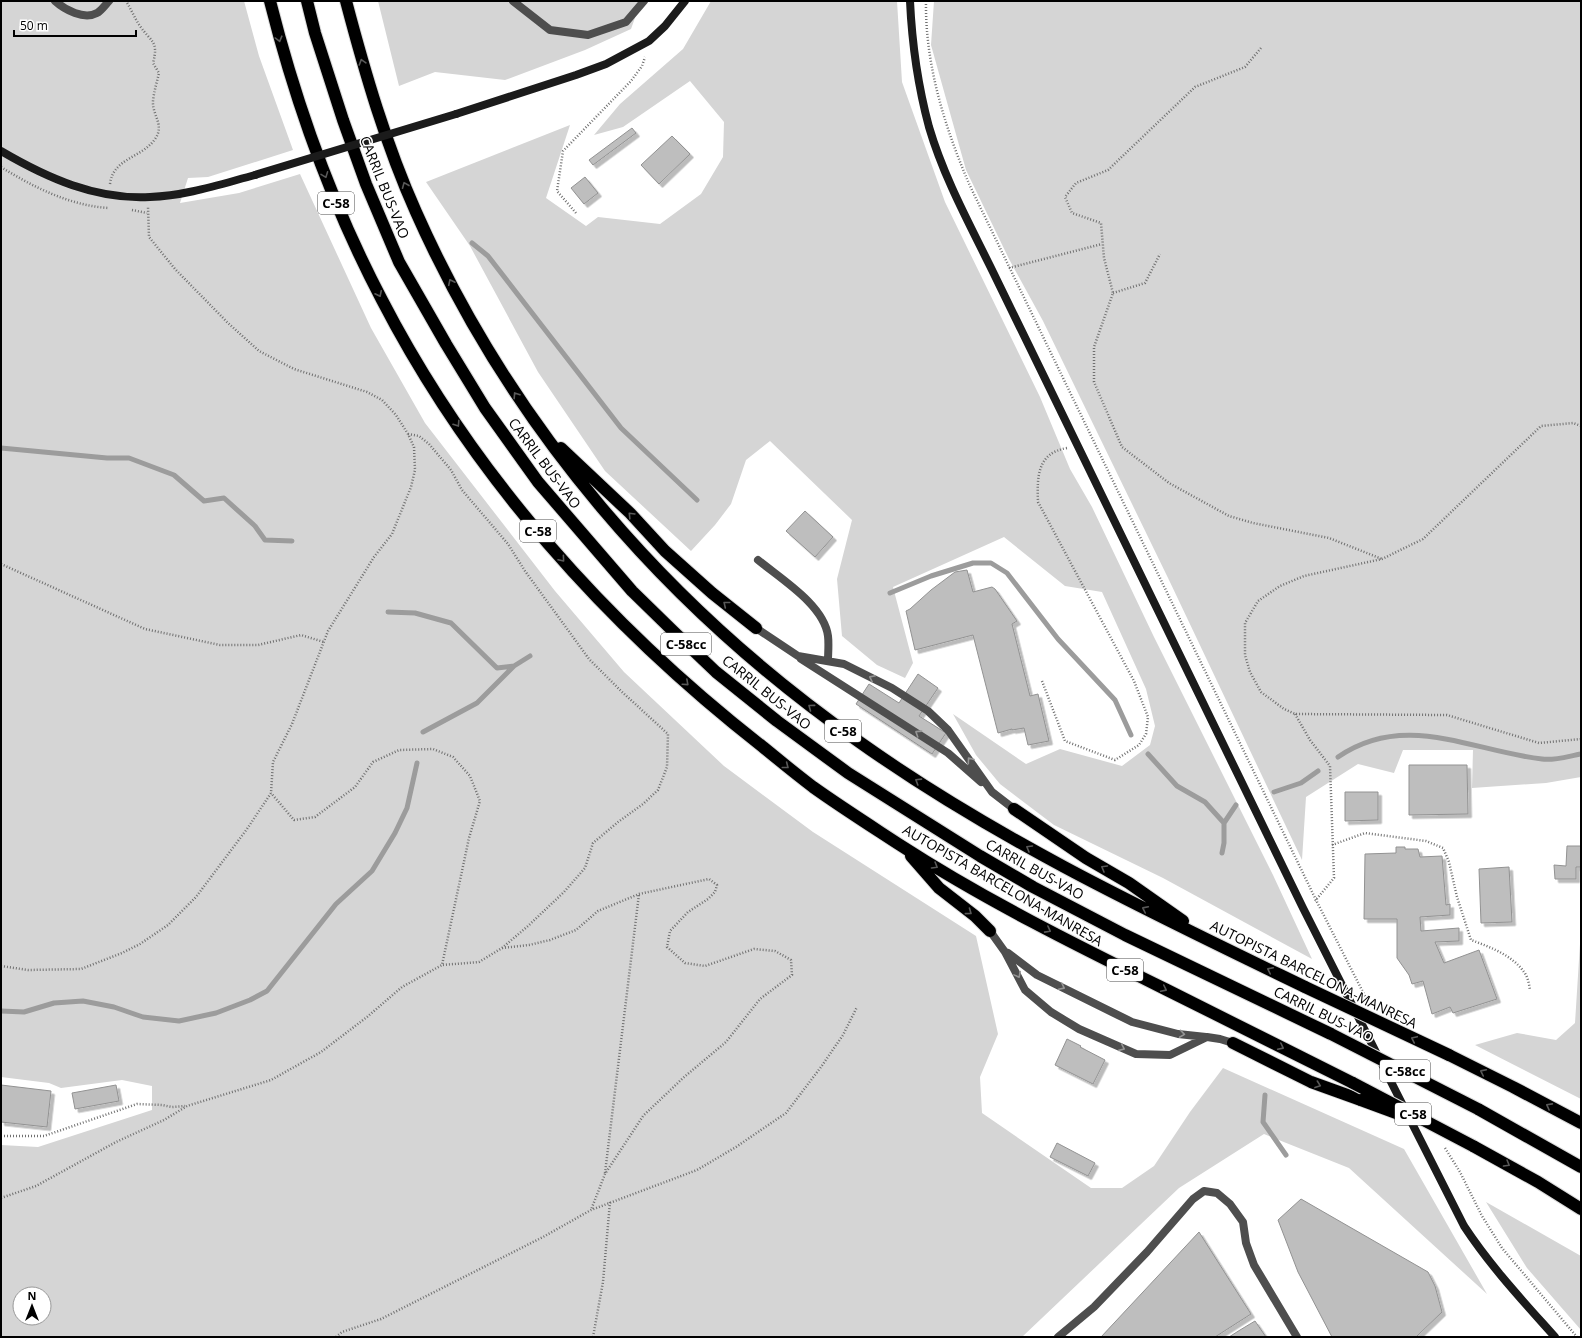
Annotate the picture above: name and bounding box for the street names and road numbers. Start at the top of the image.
street label: CARRIL BUS-VAO [356,133,414,241]
road number: C-58 [318,192,354,214]
street label: CARRIL BUS-VAO [505,414,586,512]
road number: C-58 [520,520,556,542]
road number: C-58cc [661,633,711,655]
street label: CARRIL BUS-VAO [719,650,816,734]
road number: C-58 [825,720,861,742]
street label: AUTOPISTA BARCELONA-MANRESA [900,820,1107,950]
street label: CARRIL BUS-VAO [983,834,1088,904]
street label: AUTOPISTA BARCELONA-MANRESA [1207,915,1421,1033]
road number: C-58 [1107,959,1143,981]
street label: CARRIL BUS-VAO [1271,981,1377,1047]
road number: C-58cc [1380,1060,1430,1082]
road number: C-58 [1395,1103,1431,1125]

